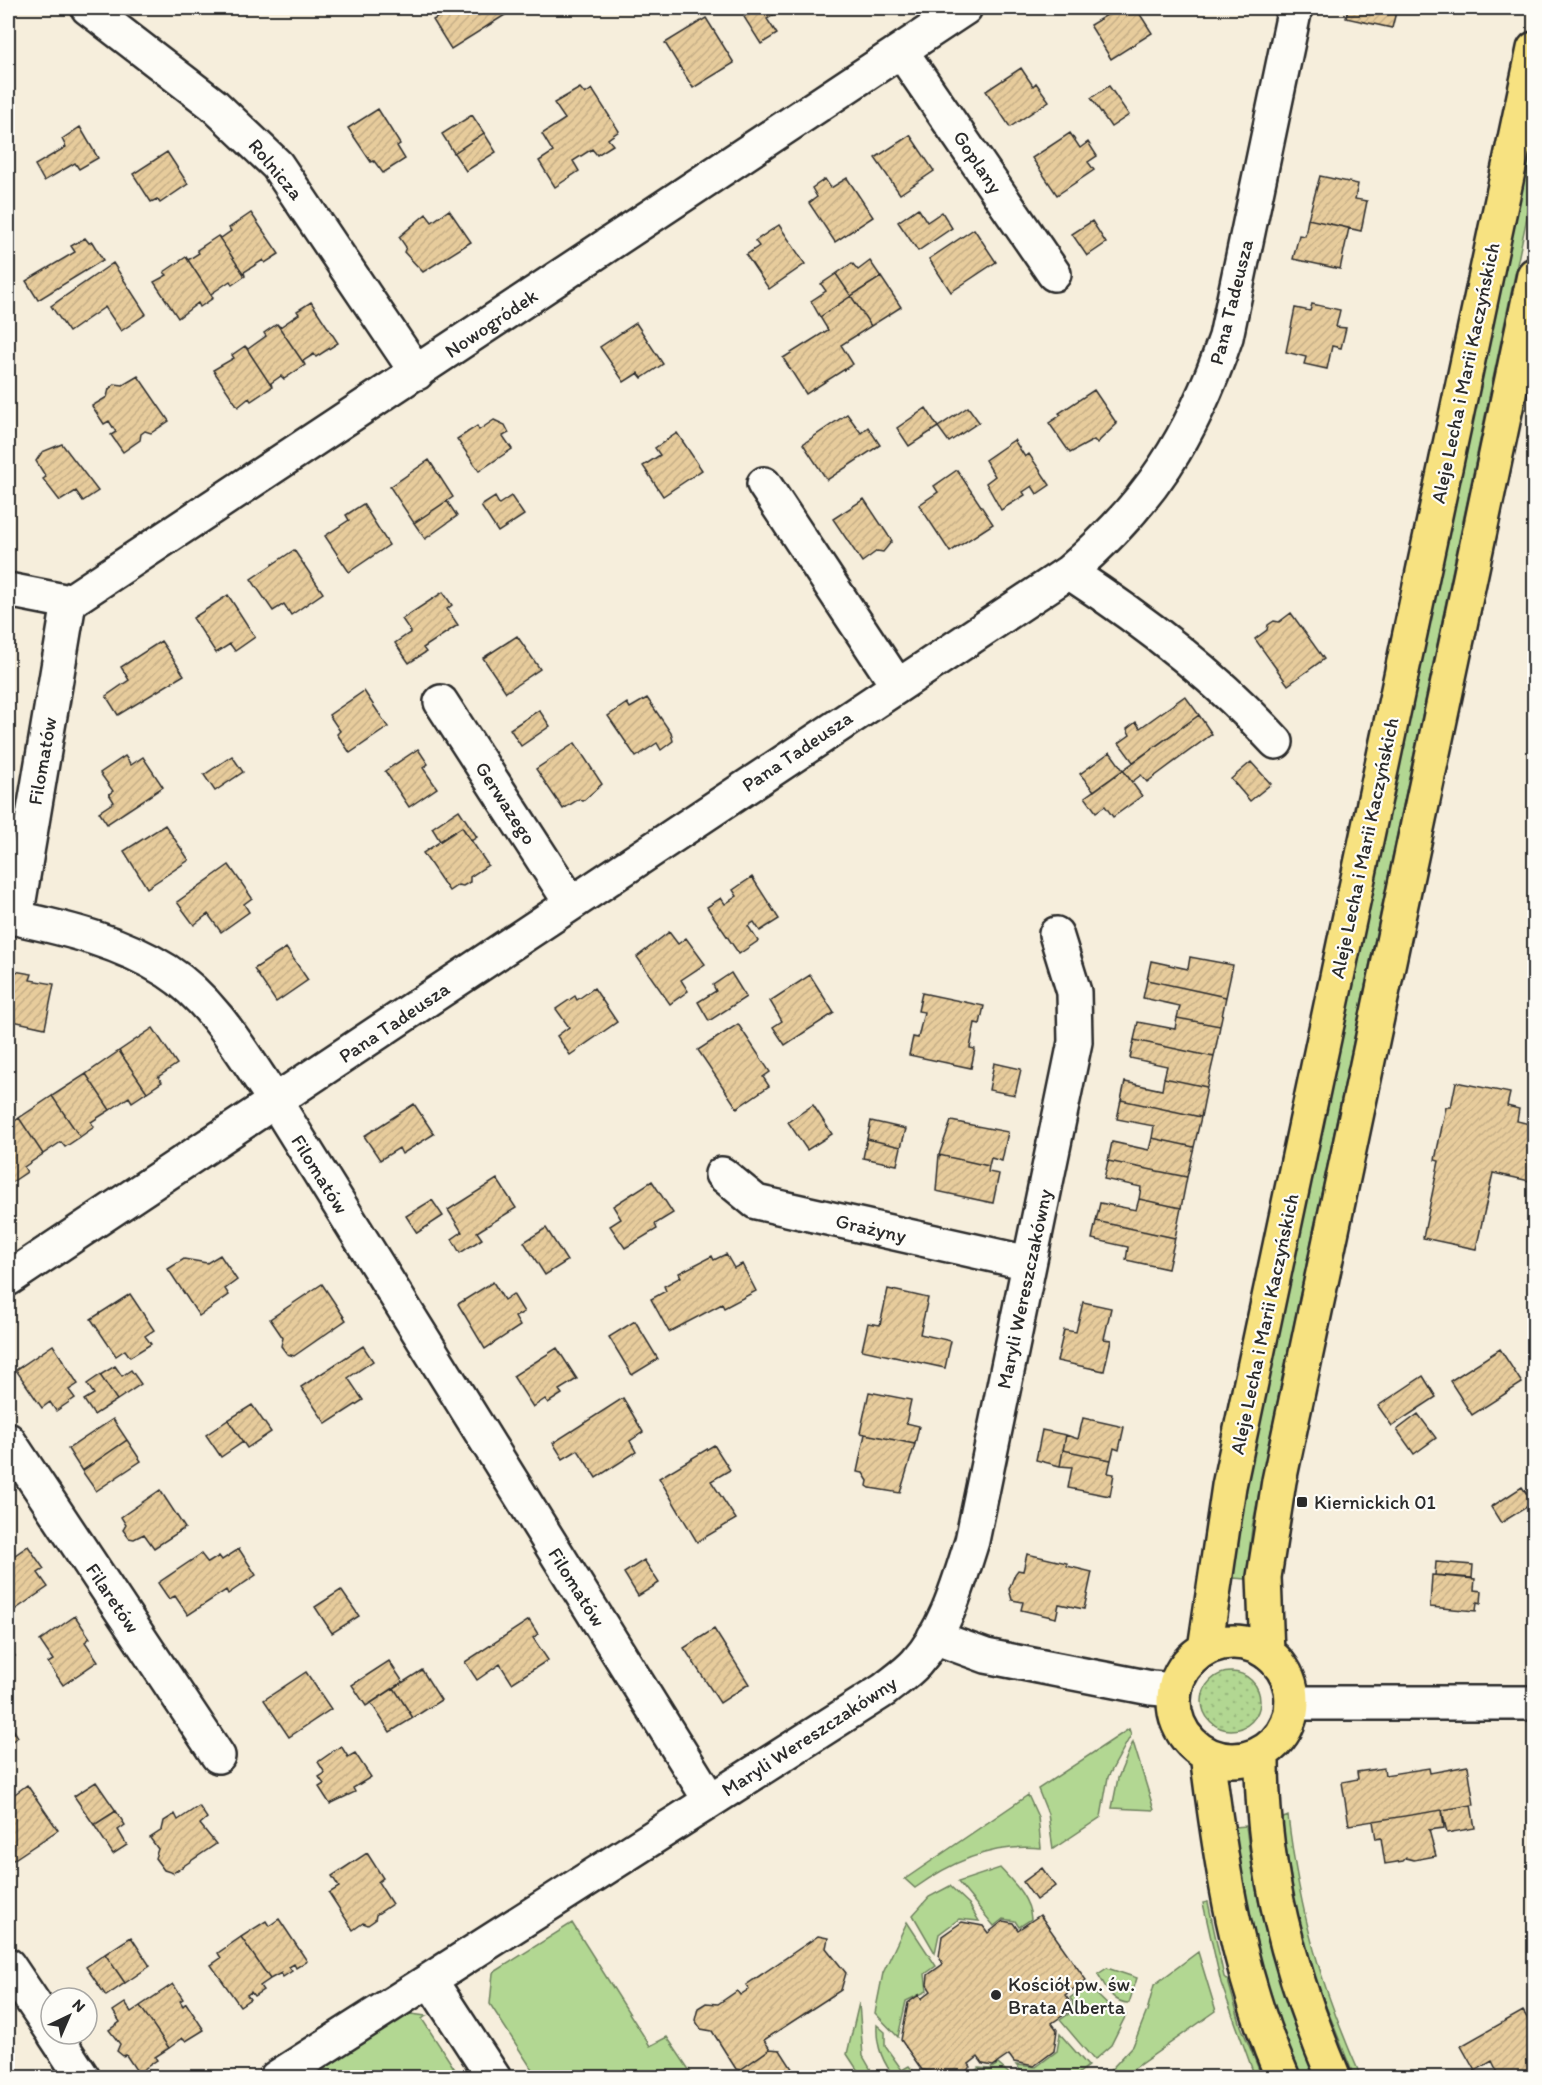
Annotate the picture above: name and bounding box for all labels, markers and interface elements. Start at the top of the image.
street label: Goplany [948,126,1008,199]
street label: Rolnicza [243,133,309,205]
street label: Pana Tadeusza [1204,236,1258,367]
street label: Aleje Lecha i Marii Kaczyńskich [1426,240,1504,506]
street label: Nowogródek [440,283,542,363]
street label: Pana Tadeusza [737,705,857,797]
street label: Filomatów [22,715,62,807]
street label: Aleje Lecha i Marii Kaczyńskich [1325,715,1403,981]
street label: Gerwazego [470,757,542,849]
street label: Pana Tadeusza [334,976,454,1068]
street label: Filomatów [286,1130,354,1218]
street label: Maryli Wereszczakówny [991,1186,1057,1391]
street label: Aleje Lecha i Marii Kaczyńskich [1225,1191,1303,1457]
street label: Grażyny [833,1208,909,1248]
place label: Kiernickich 01 [1314,1490,1436,1514]
marker: Kiernickich 01 [1295,1495,1309,1509]
street label: Filomatów [543,1543,611,1631]
street label: Filaretów [81,1558,145,1638]
street label: Maryli Wereszczakówny [717,1670,901,1802]
place label: Kościół pw. św. Brata Alberta [1008,1972,1135,2019]
north arrow [39,1986,99,2046]
marker: Kościół pw. św. Brata Alberta [989,1988,1003,2002]
text: N [69,1995,90,2016]

